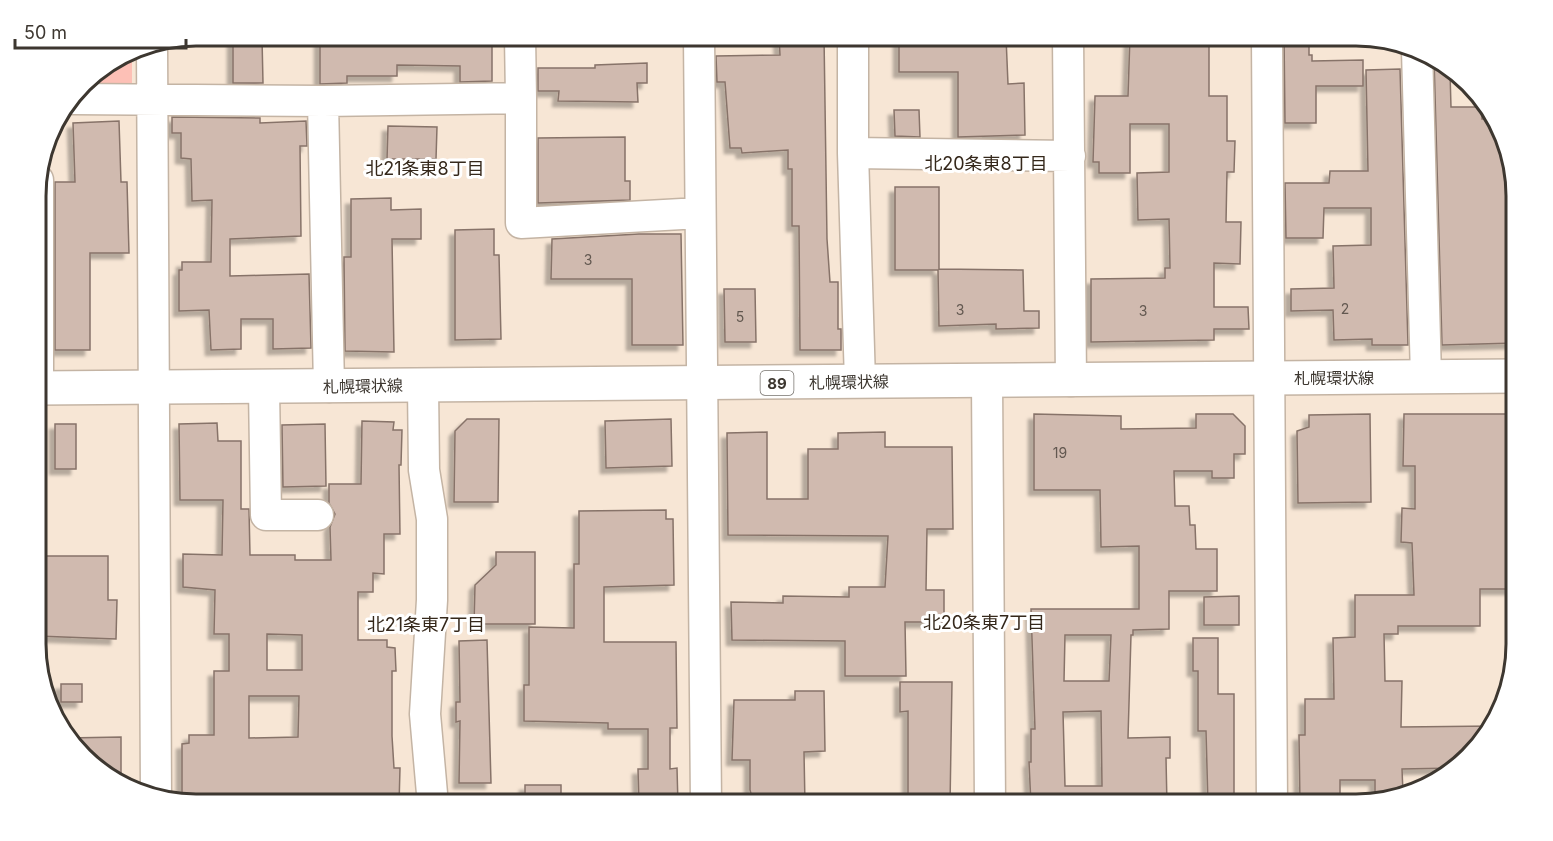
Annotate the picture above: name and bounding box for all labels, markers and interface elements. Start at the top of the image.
scale bar [15,12,186,50]
text: 50 m [24,22,67,43]
district label: 北20条東8丁目 [924,153,1048,174]
district label: 北21条東8丁目 [365,158,485,179]
house number: 3 [584,251,592,268]
house number: 2 [1341,300,1349,317]
house number: 3 [956,301,964,318]
house number: 3 [1139,302,1147,319]
house number: 5 [736,308,744,325]
street label: 札幌環状線 [1294,368,1374,388]
road number: 89 [760,371,794,395]
street label: 札幌環状線 [809,371,889,393]
street label: 札幌環状線 [323,375,403,397]
house number: 19 [1053,444,1067,461]
district label: 北20条東7丁目 [923,612,1045,633]
district label: 北21条東7丁目 [367,614,485,635]

